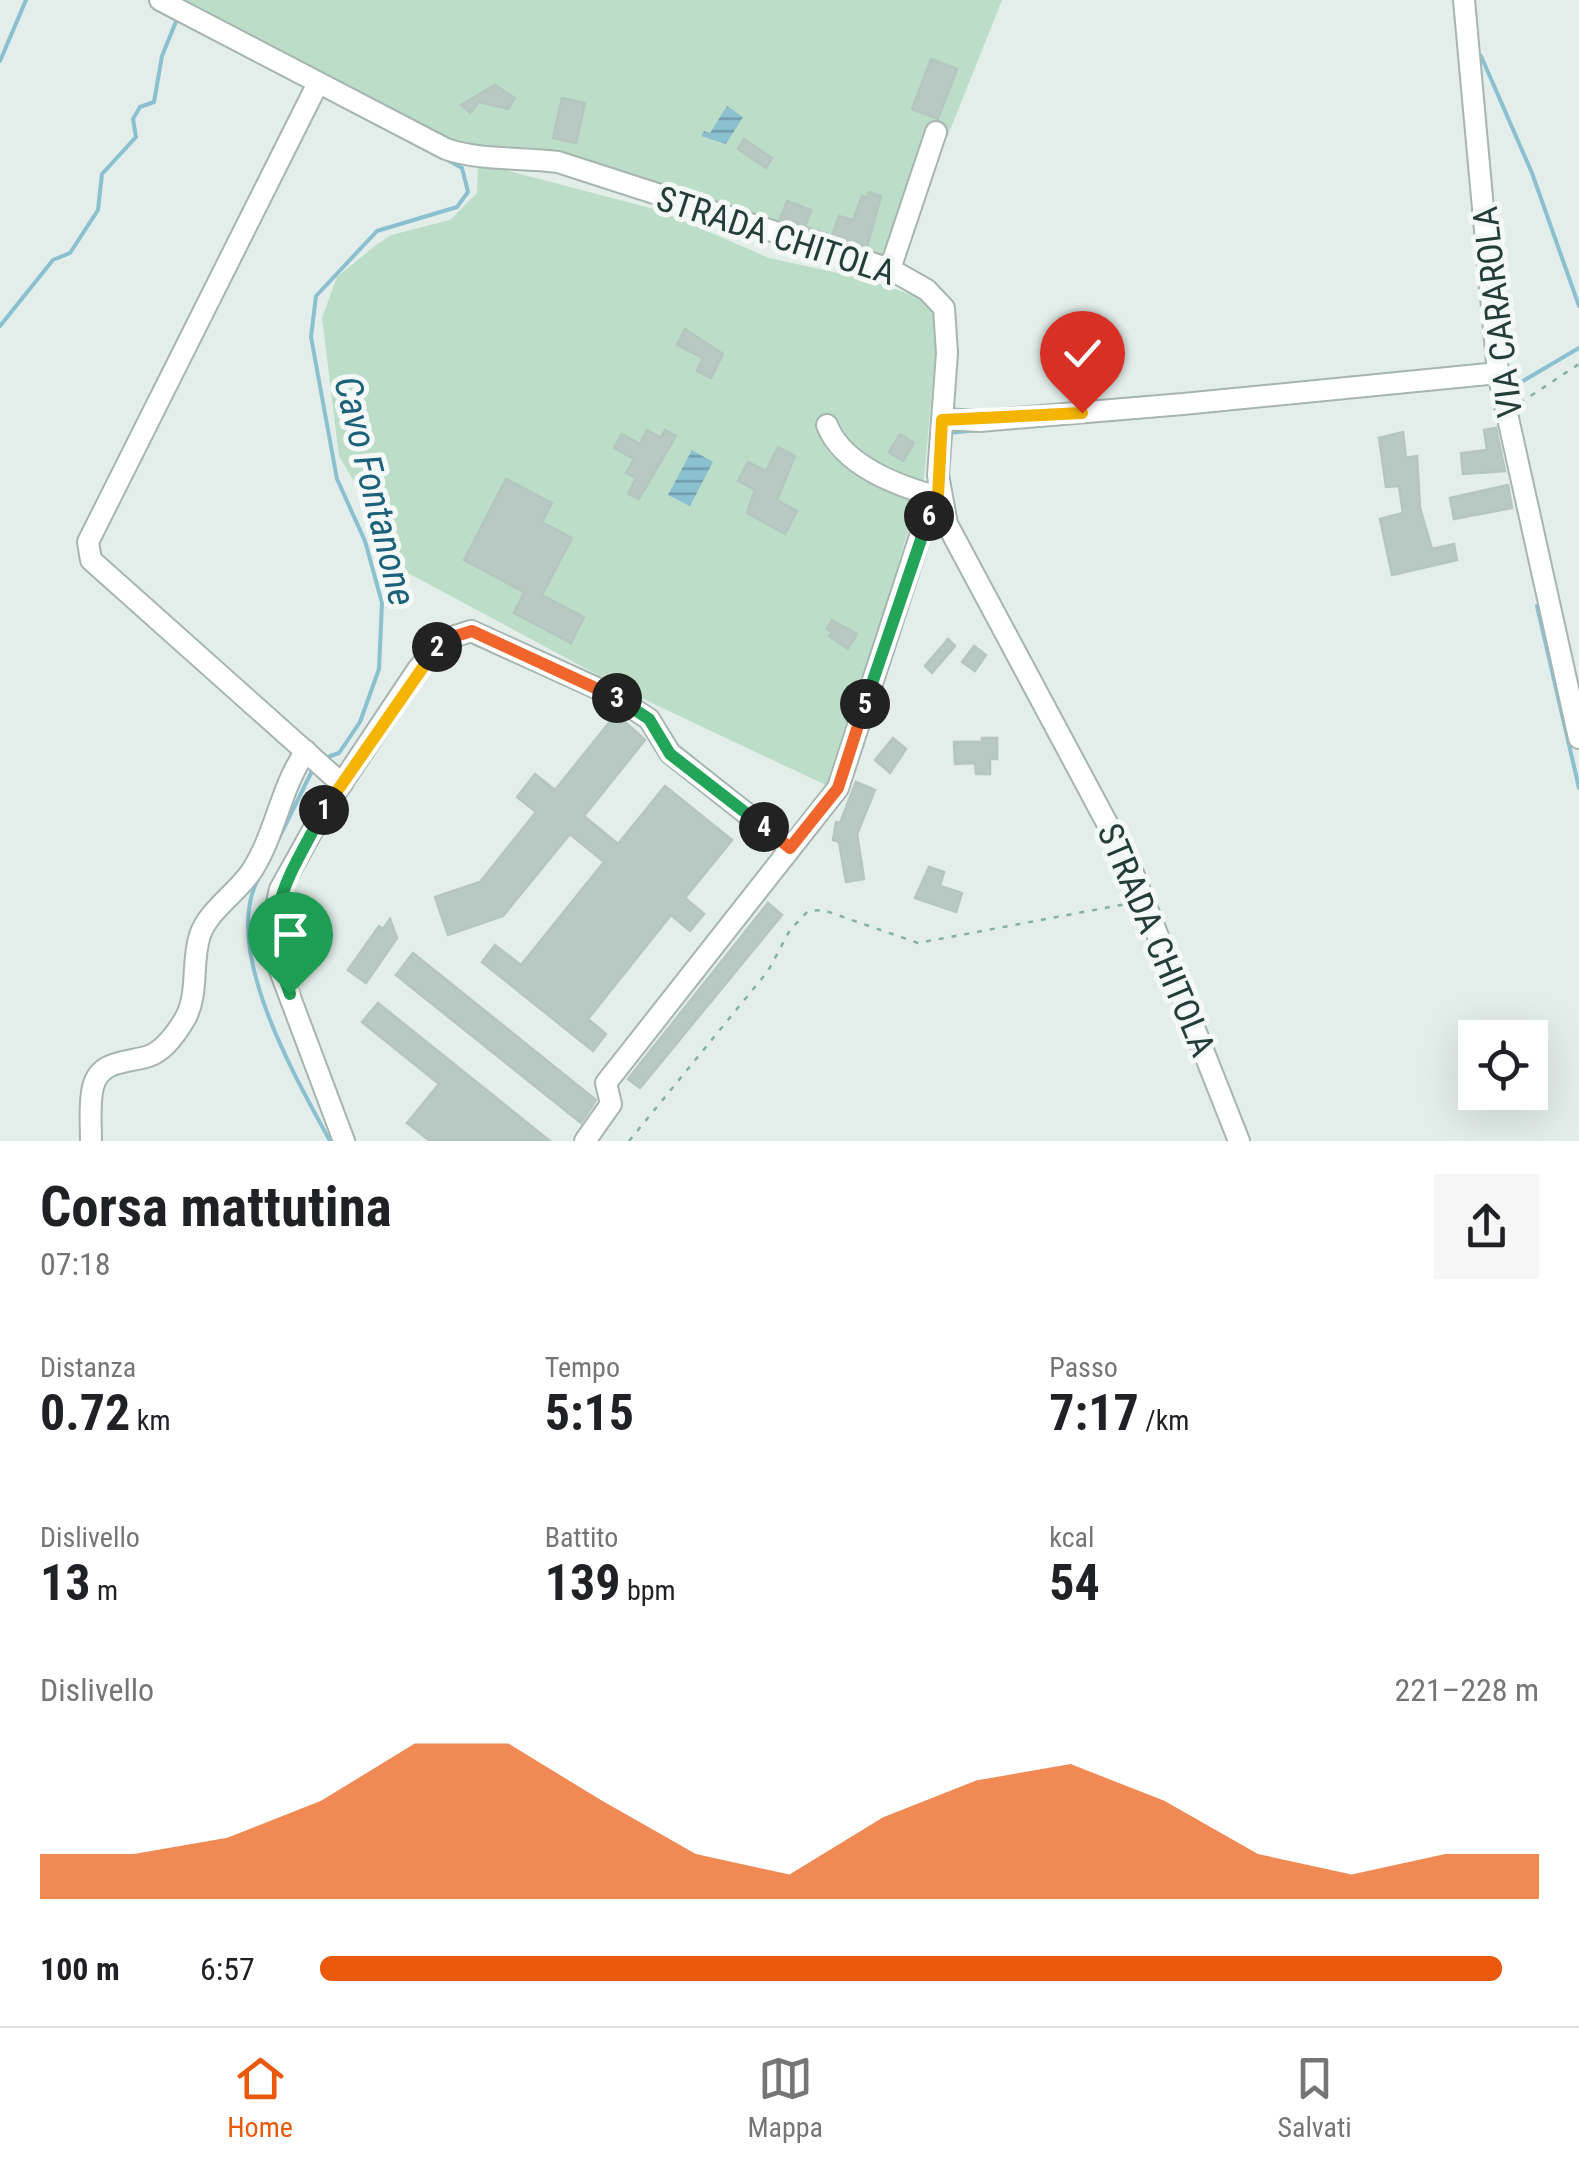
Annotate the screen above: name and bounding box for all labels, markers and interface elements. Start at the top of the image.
street label: STRADA CHITOLA [651,178,901,294]
street label: VIA CARAROLA [1465,204,1531,420]
pin [1040,311,1125,414]
icon: check [1055,326,1110,381]
water label: Cavo Fontanone [325,372,425,610]
pin: 6 [904,491,954,541]
text: 6 [922,499,936,532]
pin: 2 [412,622,462,672]
text: 2 [430,630,444,663]
pin: 3 [592,673,642,723]
pin: 5 [840,679,890,729]
text: 3 [610,681,624,714]
text: 5 [858,687,872,720]
pin: 1 [299,785,349,835]
text: 1 [317,793,331,826]
pin: 4 [739,802,789,852]
text: 4 [757,810,771,843]
street label: STRADA CHITOLA [1089,818,1223,1062]
pin [248,892,333,995]
icon: arrive [263,907,318,962]
map controls [1458,1020,1548,1110]
button: locate [1458,1020,1548,1110]
button: share [1434,1174,1539,1279]
text: Corsa mattutina [40,1175,392,1239]
text: 07:18 [40,1245,111,1283]
text: Distanza [40,1351,136,1384]
text: Tempo [545,1351,620,1384]
text: Passo [1049,1351,1118,1384]
text: 0.72 [40,1384,130,1442]
text: 5:15 [545,1384,634,1442]
text: 7:17 [1049,1384,1139,1442]
text: km [130,1404,170,1437]
text: /km [1139,1404,1189,1437]
text: Dislivello [40,1521,140,1554]
text: Battito [545,1521,618,1554]
text: kcal [1049,1521,1094,1554]
text: 13 [40,1554,91,1612]
text: 139 [545,1554,620,1612]
text: 54 [1049,1554,1100,1612]
text: m [91,1574,118,1607]
text: bpm [620,1574,676,1607]
text: Dislivello [40,1671,154,1709]
text: 221–228 m [1394,1671,1539,1709]
text: 100 m [40,1950,120,1988]
text: 6:57 [200,1950,255,1988]
tab: Home [227,2051,293,2144]
tab: Mappa [747,2051,823,2144]
tab: Salvati [1277,2051,1352,2144]

